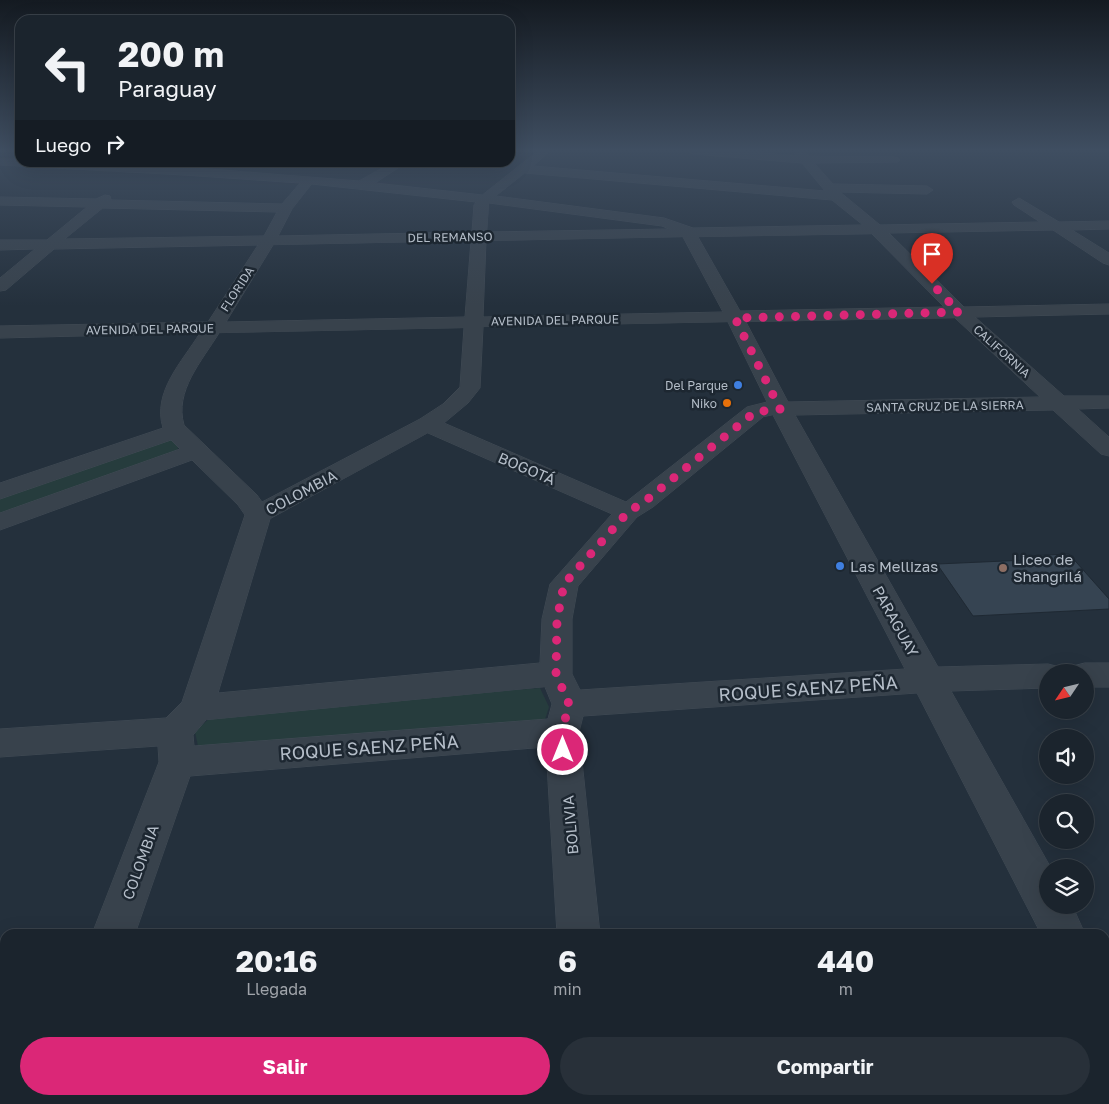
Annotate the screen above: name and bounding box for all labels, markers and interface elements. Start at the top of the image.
text: 200 m [118,33,224,75]
icon: left [35,35,100,100]
text: Paraguay [118,75,217,102]
icon: right [101,130,129,158]
text: Luego [35,133,91,156]
street label: DEL REMANSO [407,229,493,245]
pin [911,233,953,284]
icon: arrive [918,240,946,268]
street label: FLORIDA [217,264,257,314]
street label: AVENIDA DEL PARQUE [491,311,619,329]
street label: AVENIDA DEL PARQUE [86,320,214,338]
street label: CALIFORNIA [970,321,1034,381]
place label: Del Parque [665,378,728,393]
marker: Del Parque [732,379,744,391]
place label: Niko [691,396,717,411]
marker: Niko [721,397,733,409]
street label: SANTA CRUZ DE LA SIERRA [866,397,1024,415]
street label: BOGOTÁ [496,448,558,488]
street label: COLOMBIA [262,466,340,518]
place label: Liceo de Shangrilá [1013,550,1082,585]
place label: Las Mellizas [850,557,938,575]
marker: Las Mellizas [834,560,846,572]
marker: Liceo de Shangrilá [997,562,1009,574]
street label: PARAGUAY [869,583,923,660]
north arrow [1039,664,1094,719]
map controls [1039,664,1094,914]
street label: ROQUE SAENZ PEÑA [718,671,898,705]
position arrow [536,723,588,775]
button: sound [1039,729,1094,784]
street label: ROQUE SAENZ PEÑA [279,730,459,764]
button: search [1039,794,1094,849]
street label: BOLIVIA [558,795,582,855]
street label: COLOMBIA [118,822,162,902]
button: layers [1039,859,1094,914]
text: 20:16 [236,943,318,979]
text: 6 [558,943,577,979]
text: 440 [817,943,874,979]
text: Llegada [246,979,307,999]
text: min [553,979,582,999]
text: m [839,979,853,999]
button: Salir [20,1037,550,1095]
button: Compartir [560,1037,1090,1095]

